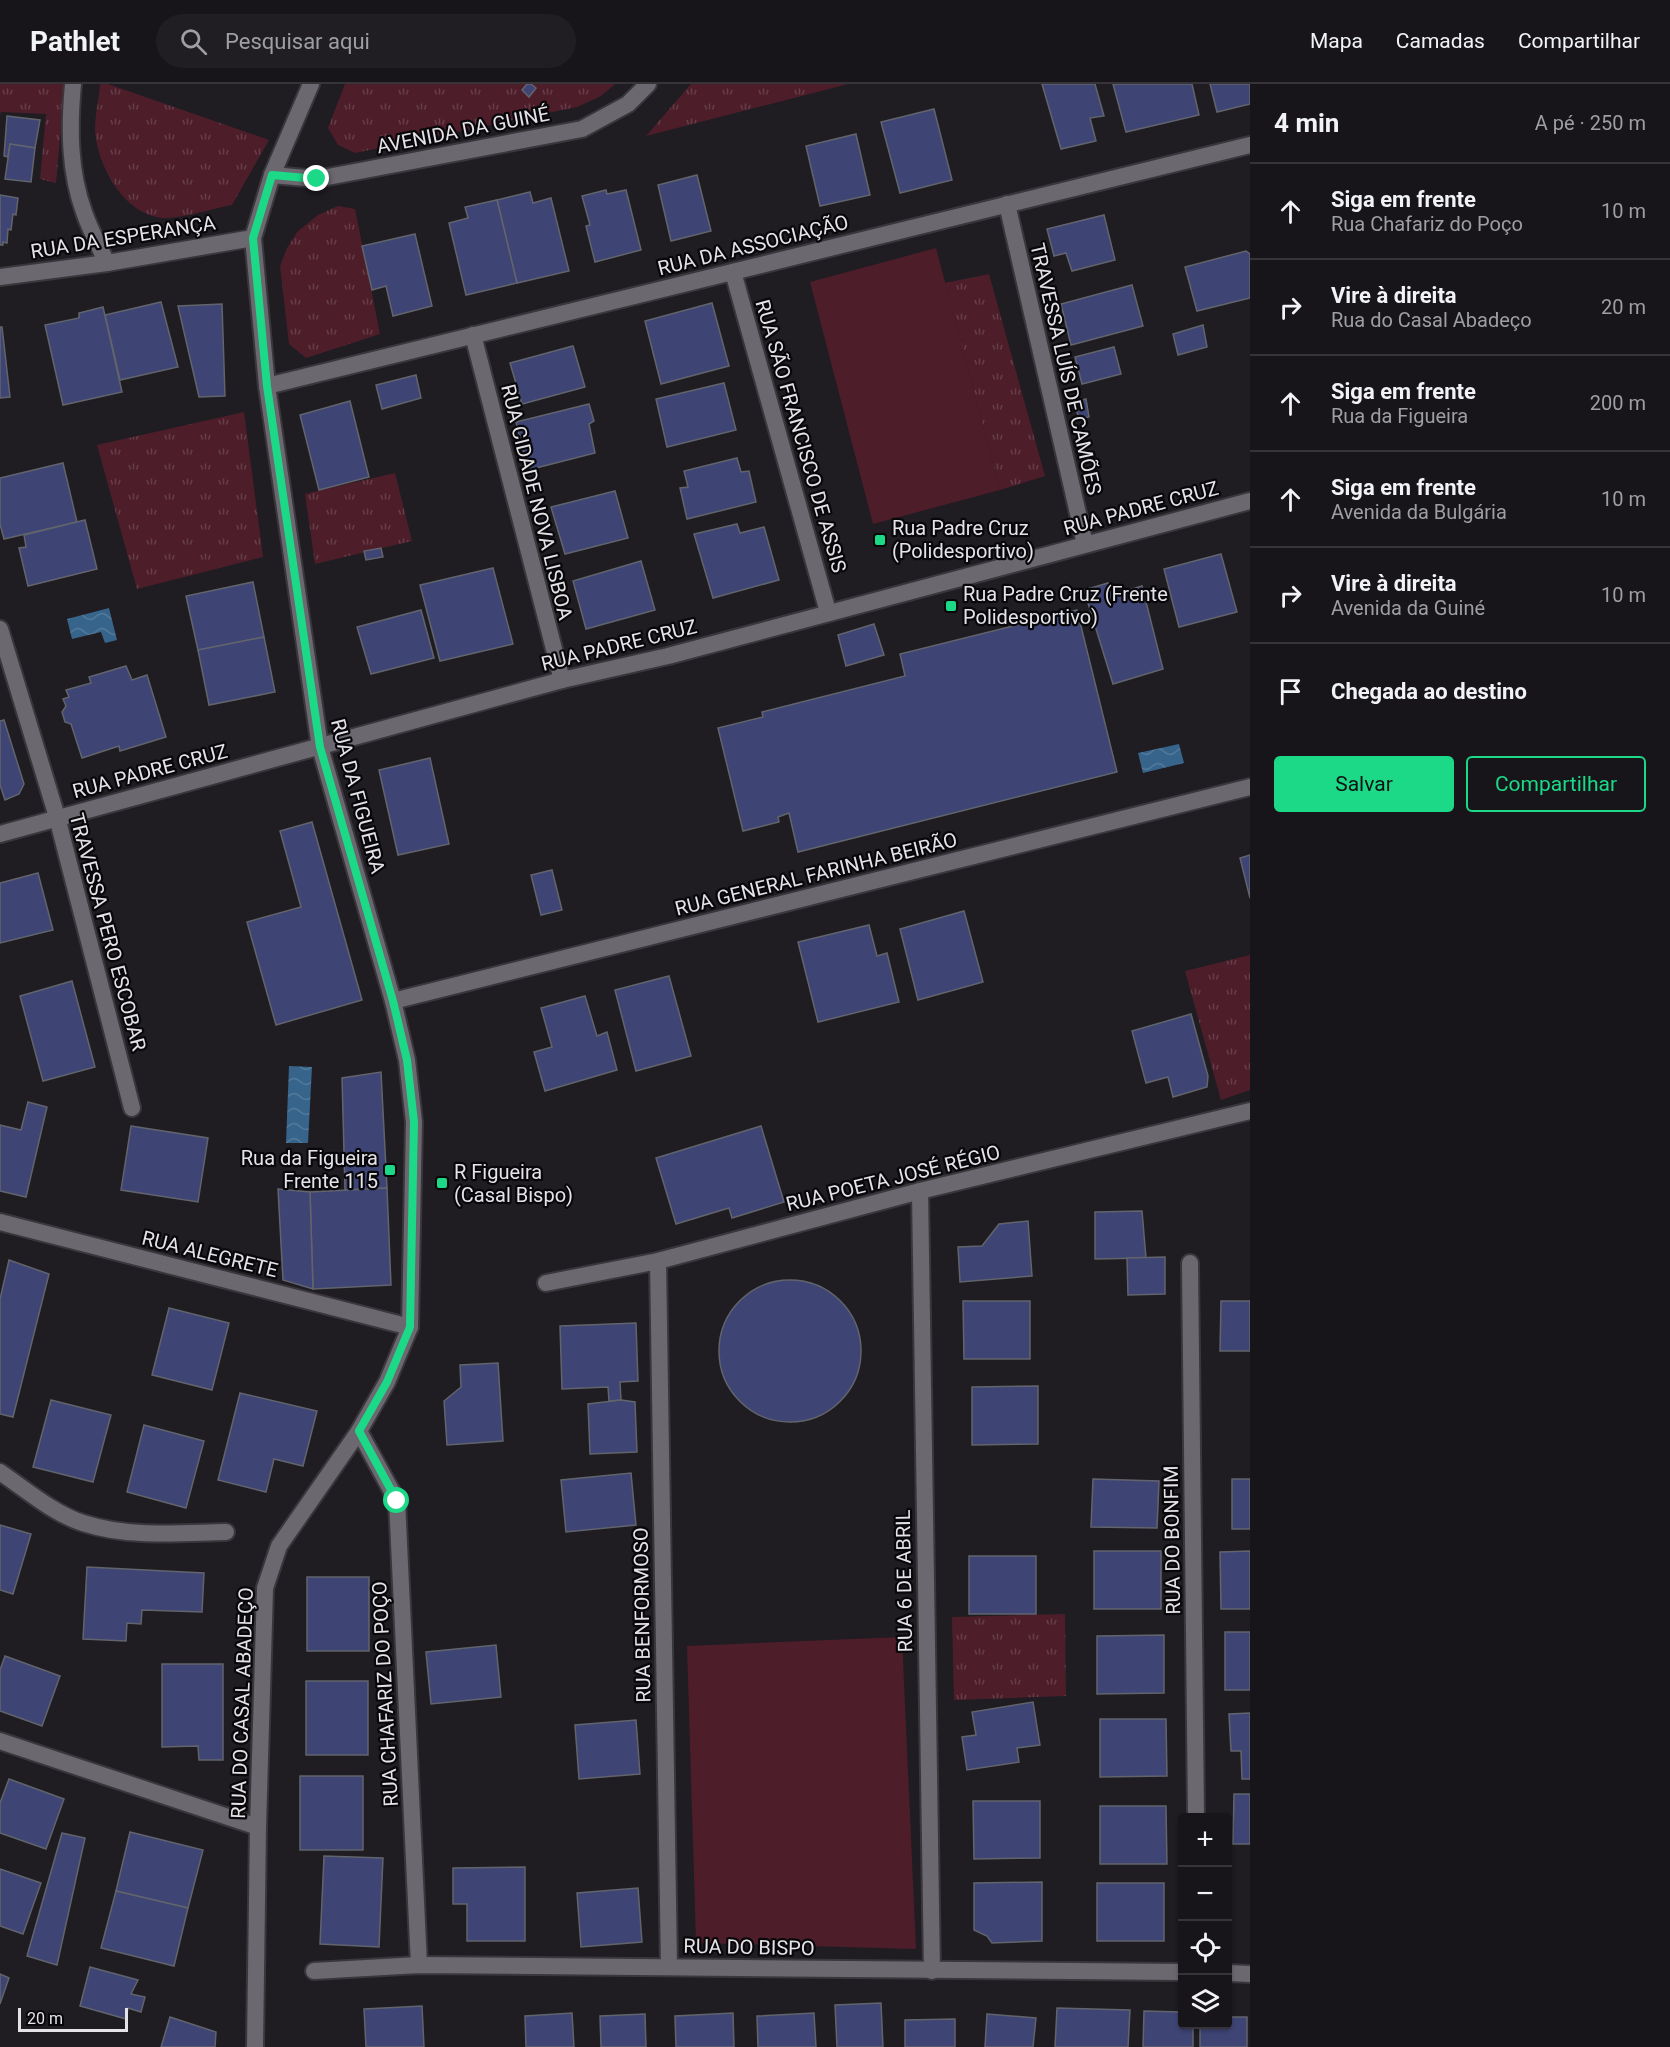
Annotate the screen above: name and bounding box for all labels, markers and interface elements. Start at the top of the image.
search box [156,14,576,68]
text: Pathlet [30,25,120,58]
icon: search [177,25,210,58]
text: Pesquisar aqui [225,29,370,54]
text: Mapa [1310,29,1363,53]
text: Camadas [1396,29,1485,53]
text: Compartilhar [1518,29,1640,53]
street label: AVENIDA DA GUINÉ [375,101,551,159]
text: 4 min [1274,108,1339,138]
text: A pé · 250 m [1535,111,1646,135]
route end [303,165,329,191]
text: Siga em frente [1331,187,1476,212]
icon: ahead [1274,195,1307,228]
text: 10 m [1601,199,1646,223]
street label: RUA DA ASSOCIAÇÃO [655,210,851,280]
street label: RUA DA ESPERANÇA [29,211,217,263]
text: Rua Chafariz do Poço [1331,212,1523,236]
street label: TRAVESSA LUÍS DE CAMÕES [1025,241,1107,497]
text: Vire à direita [1331,283,1457,308]
icon: right [1274,291,1307,324]
text: 20 m [1601,295,1646,319]
street label: RUA SÃO FRANCISCO DE ASSIS [750,297,852,575]
text: Rua do Casal Abadeço [1331,308,1532,332]
text: Siga em frente [1331,379,1476,404]
street label: RUA CIDADE NOVA LISBOA [496,382,578,622]
icon: ahead [1274,387,1307,420]
text: 200 m [1590,391,1646,415]
text: Rua da Figueira [1331,404,1468,428]
text: Siga em frente [1331,475,1476,500]
street label: RUA PADRE CRUZ [1061,476,1221,540]
icon: ahead [1274,483,1307,516]
text: 10 m [1601,487,1646,511]
text: Avenida da Bulgária [1331,500,1507,524]
place label: Rua Padre Cruz (Polidesportivo) [892,516,1034,563]
marker: Rua Padre Cruz (Polidesportivo) [873,533,887,547]
text: Vire à direita [1331,571,1457,596]
icon: right [1274,579,1307,612]
place label: Rua Padre Cruz (Frente Polidesportivo) [963,582,1168,629]
text: 10 m [1601,583,1646,607]
text: Avenida da Guiné [1331,596,1485,620]
marker: Rua Padre Cruz (Frente Polidesportivo) [944,599,958,613]
street label: RUA PADRE CRUZ [539,614,699,676]
icon: arrive [1274,675,1307,708]
text: Chegada ao destino [1331,679,1527,704]
street label: RUA DA FIGUEIRA [326,716,390,876]
street label: RUA PADRE CRUZ [70,739,230,803]
button: Salvar [1274,756,1454,812]
button: Compartilhar [1466,756,1646,812]
street label: TRAVESSA PERO ESCOBAR [65,810,151,1054]
street label: RUA GENERAL FARINHA BEIRÃO [672,827,960,921]
street label: RUA POETA JOSÉ RÉGIO [784,1140,1002,1216]
place label: Rua da Figueira Frente 115 [241,1146,378,1193]
place label: R Figueira (Casal Bispo) [454,1160,573,1207]
marker: Rua da Figueira Frente 115 [383,1163,397,1177]
marker: R Figueira (Casal Bispo) [435,1176,449,1190]
street label: RUA ALEGRETE [140,1226,280,1282]
street label: RUA DO BONFIM [1159,1465,1185,1615]
route start [383,1487,409,1513]
street label: RUA 6 DE ABRIL [891,1509,917,1653]
street label: RUA BENFORMOSO [628,1527,656,1703]
street label: RUA CHAFARIZ DO POÇO [367,1581,403,1807]
street label: RUA DO CASAL ABADEÇO [226,1587,258,1819]
map controls [1178,1813,1232,2029]
button: + [1178,1813,1232,1867]
button: − [1178,1867,1232,1921]
button: locate [1178,1921,1232,1975]
street label: RUA DO BISPO [683,1934,815,1960]
button: layers [1178,1975,1232,2029]
scale bar [18,2005,128,2032]
text: 20 m [27,2009,63,2028]

